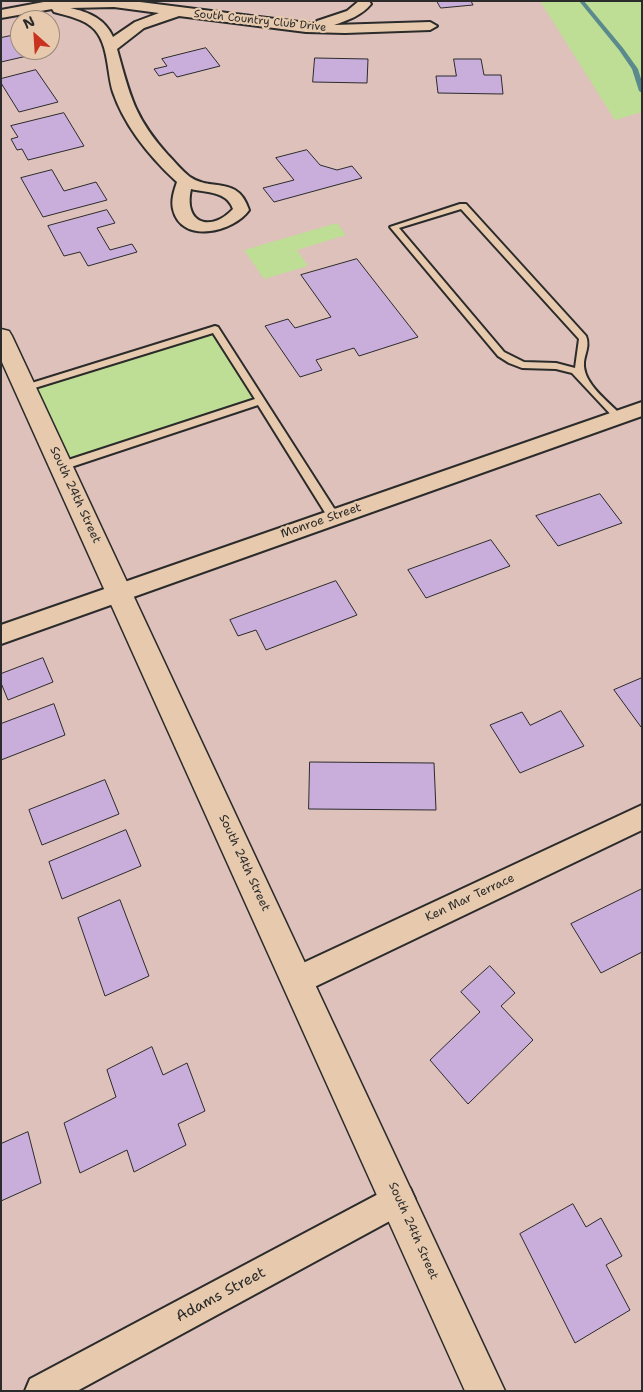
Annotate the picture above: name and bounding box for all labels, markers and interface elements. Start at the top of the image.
street label: South Country Club Drive [193,7,327,35]
north arrow [10,10,60,60]
text: N [20,12,38,33]
street label: South 24th Street [46,444,104,546]
street label: Monroe Street [279,500,363,542]
street label: South 24th Street [215,812,273,914]
street label: Ken Mar Terrace [423,871,517,925]
street label: South 24th Street [385,1180,441,1282]
street label: Adams Street [173,1264,269,1326]

